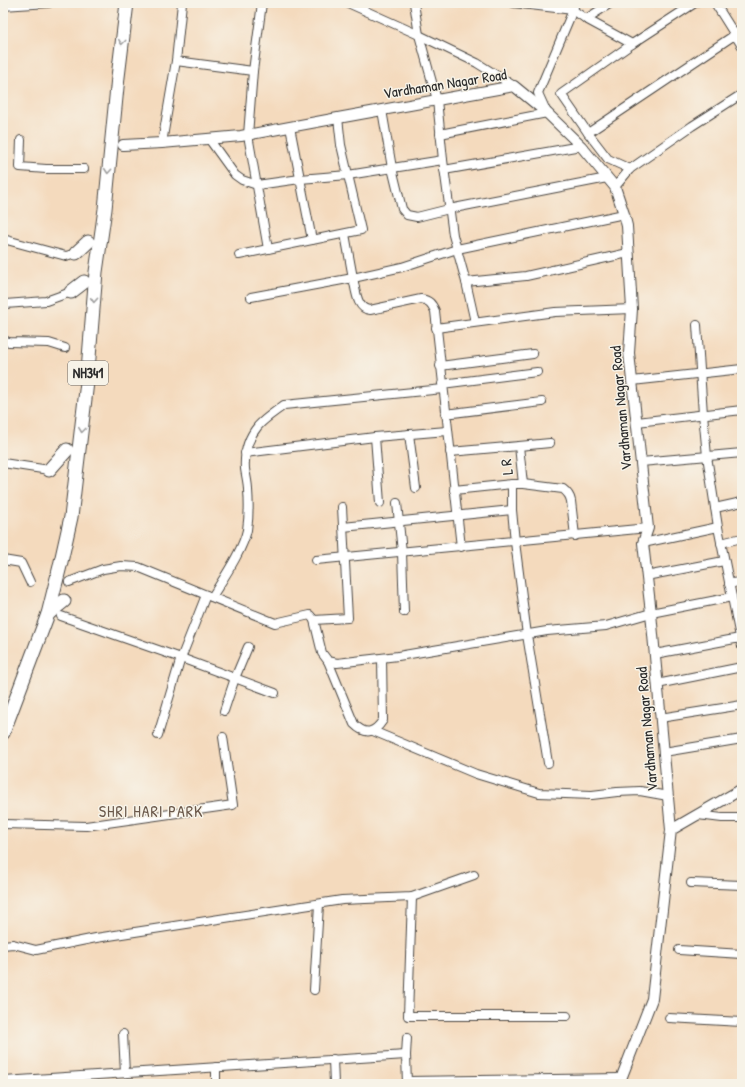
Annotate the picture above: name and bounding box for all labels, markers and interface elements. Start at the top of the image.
one-way arrow [118,39,127,45]
street label: Vardhaman Nagar Road [382,63,508,104]
one-way arrow [104,168,113,174]
one-way arrow [90,297,99,303]
street label: Vardhaman Nagar Road [605,345,636,471]
road number: NH341 [68,361,108,385]
one-way arrow [77,427,86,433]
street label: L R [495,458,518,476]
street label: Vardhaman Nagar Road [631,666,662,792]
district label: SHRI HARI PARK [99,800,203,822]

